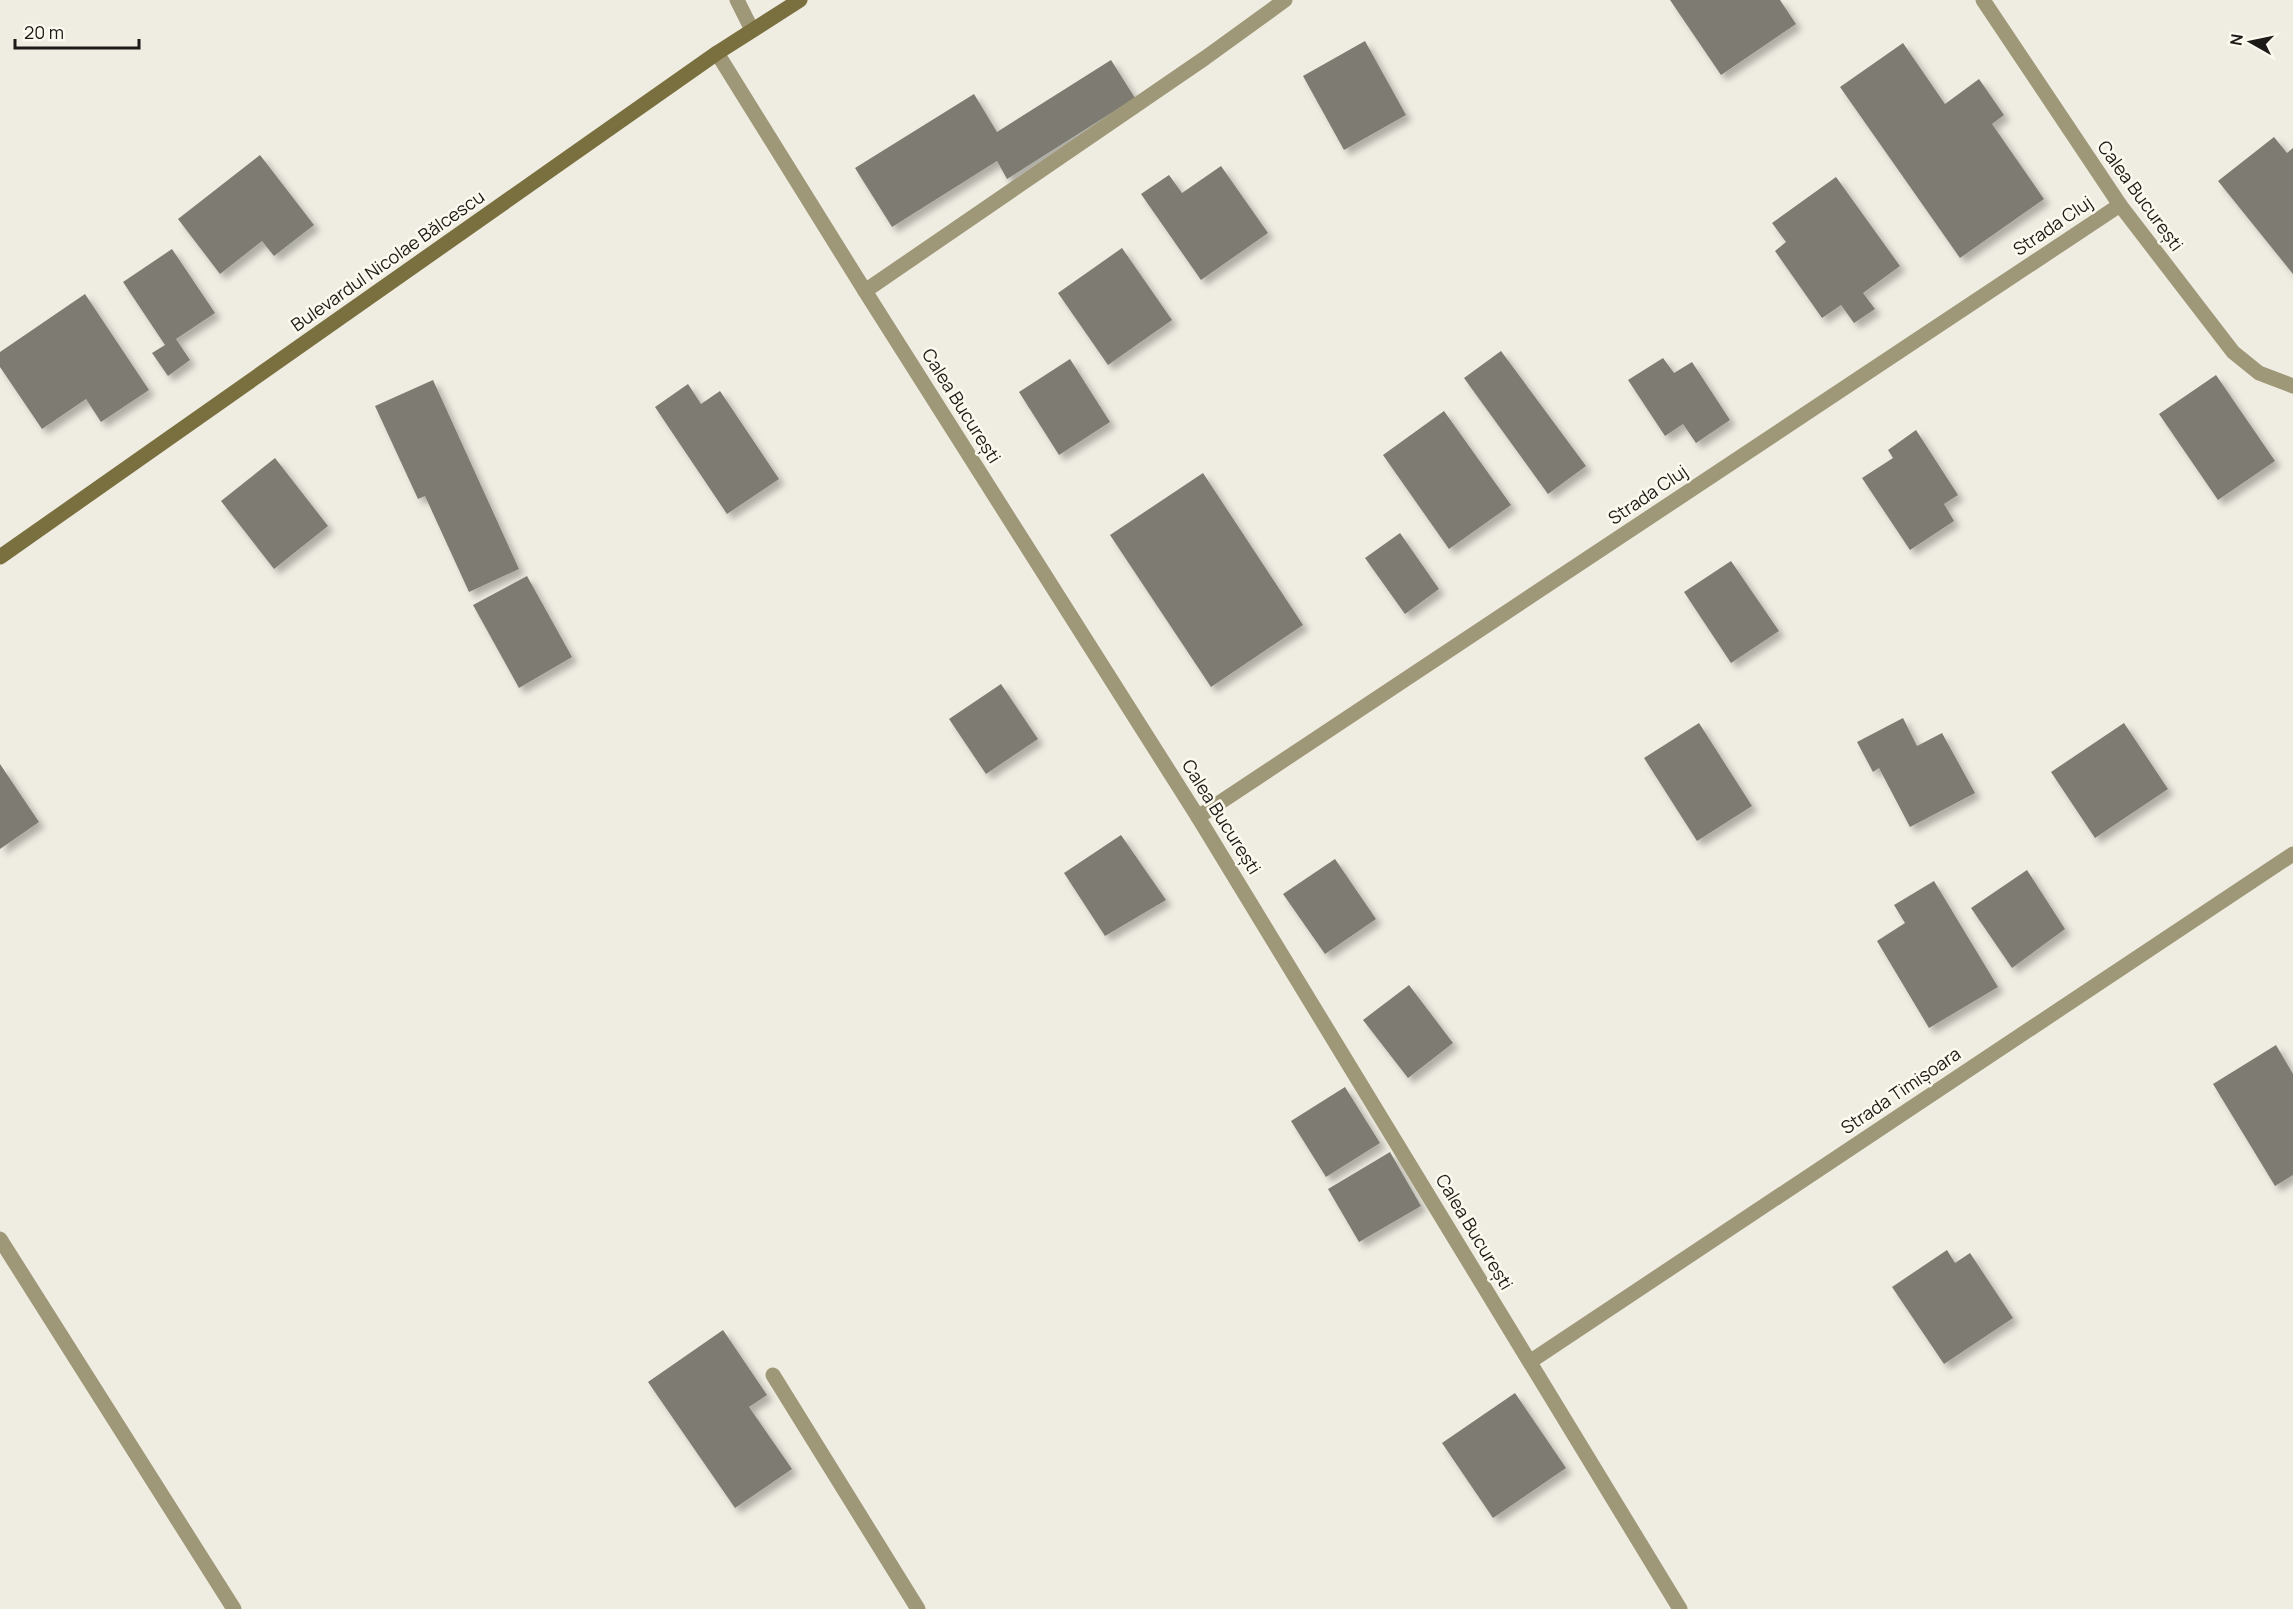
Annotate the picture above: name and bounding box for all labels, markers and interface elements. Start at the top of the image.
scale bar [15,12,140,50]
north arrow [2221,12,2281,72]
text: 20 m [24,20,64,44]
text: N [2224,32,2248,47]
street label: Calea București [2093,135,2189,256]
street label: Bulevardul Nicolae Bălcescu [286,184,489,336]
street label: Strada Cluj [2008,190,2097,261]
street label: Calea București [917,344,1007,467]
street label: Strada Cluj [1603,459,1692,530]
street label: Calea București [1177,755,1267,878]
street label: Strada Timișoara [1836,1041,1965,1139]
street label: Calea București [1431,1169,1519,1294]

